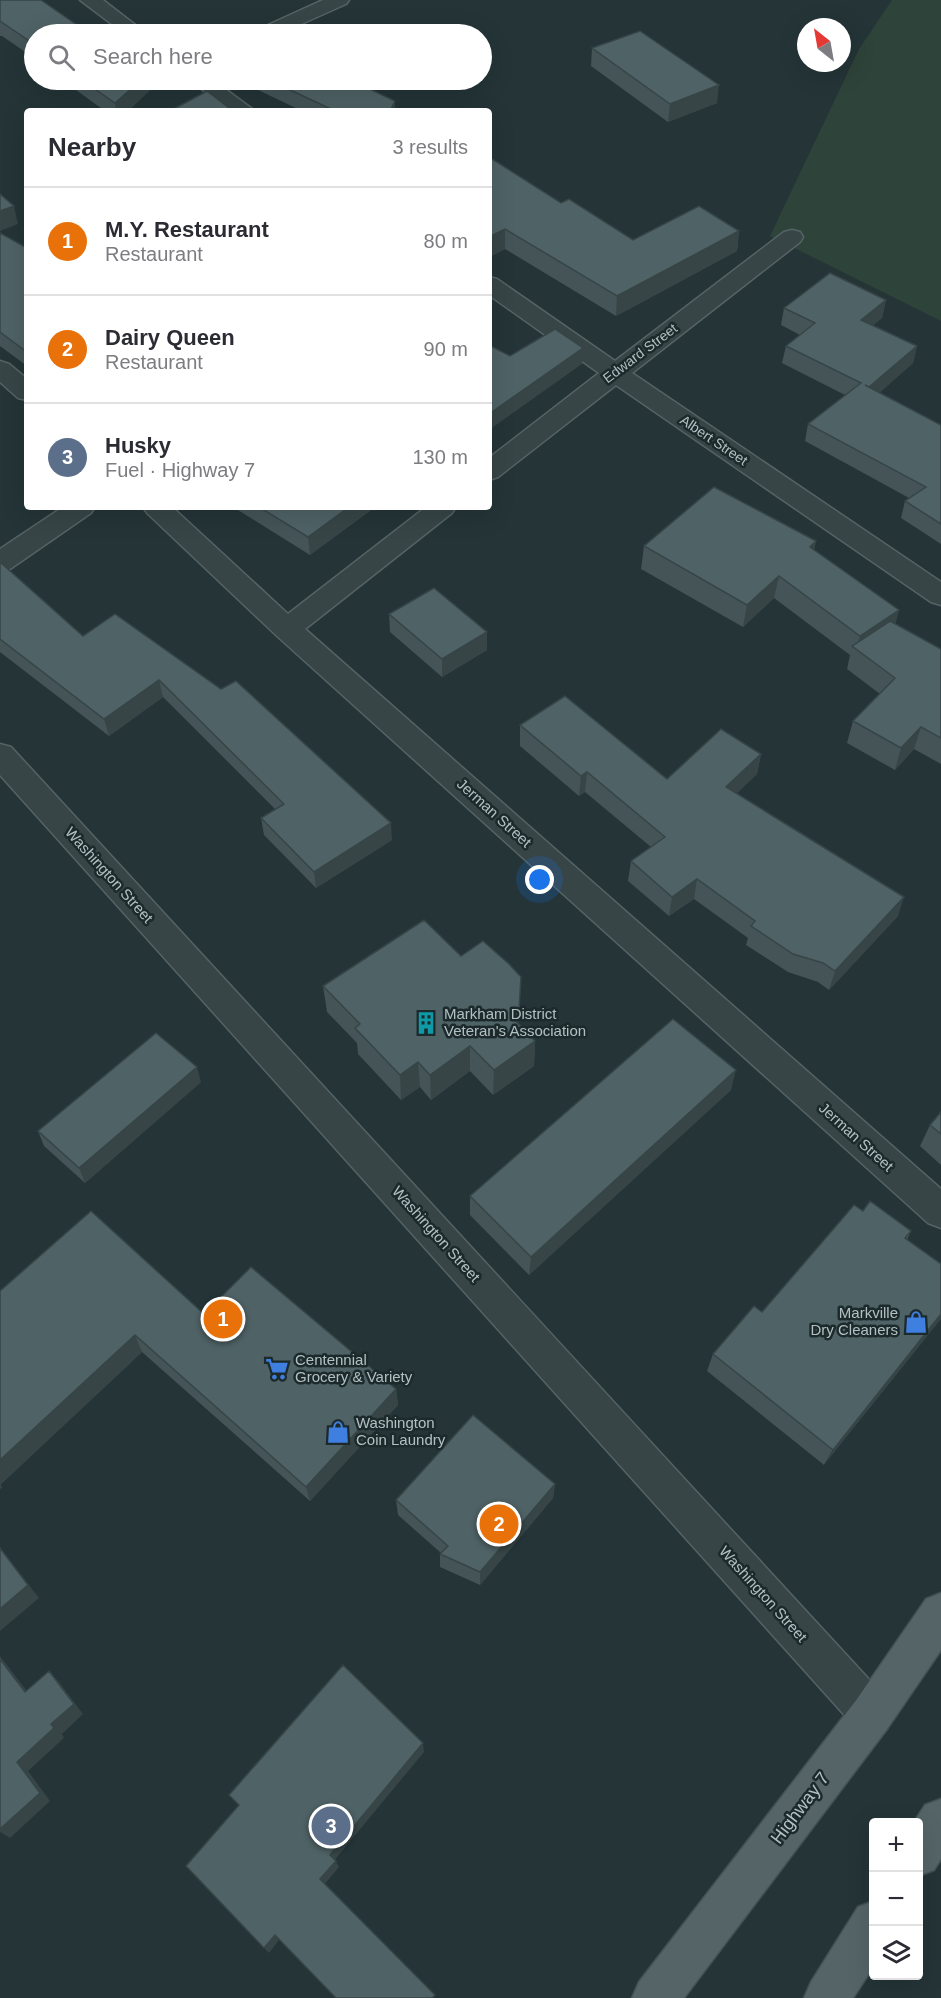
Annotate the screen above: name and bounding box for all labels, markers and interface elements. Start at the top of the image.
north arrow [797,18,851,72]
search box [24,24,492,90]
icon: search [45,41,78,74]
text: Search here [93,44,213,69]
text: Nearby [48,132,136,162]
text: 3 results [392,136,468,158]
text: M.Y. Restaurant [105,217,269,242]
text: 1 [62,230,73,252]
text: 80 m [424,230,468,252]
text: Restaurant [105,243,203,265]
street label: Edward Street [600,320,680,386]
text: Dairy Queen [105,325,235,350]
text: 2 [62,338,73,360]
text: 90 m [424,338,468,360]
text: Restaurant [105,351,203,373]
street label: Albert Street [677,412,751,468]
text: Husky [105,433,171,458]
text: 3 [62,446,73,468]
text: 130 m [412,446,468,468]
text: Fuel · Highway 7 [105,459,255,481]
street label: Jerman Street [454,775,536,851]
street label: Washington Street [62,823,157,927]
your location [525,865,554,894]
place label: Markham District Veteran's Association [444,1005,586,1039]
building icon: Markham District Veteran's Association [413,1010,439,1036]
street label: Jerman Street [816,1099,898,1175]
street label: Washington Street [389,1182,484,1286]
pin: 1 [204,1296,242,1342]
place label: Markville Dry Cleaners [810,1304,898,1338]
shop icon: Markville Dry Cleaners [903,1309,929,1335]
place label: Centennial Grocery & Variety [295,1351,413,1385]
supermarket icon: Centennial Grocery & Variety [264,1356,290,1382]
place label: Washington Coin Laundry [356,1414,446,1448]
shop icon: Washington Coin Laundry [325,1419,351,1445]
pin: 2 [480,1502,518,1546]
street label: Washington Street [716,1542,811,1646]
street label: Highway 7 [767,1768,833,1848]
pin: 3 [312,1804,350,1848]
map controls [869,1818,923,1980]
button: + [869,1818,923,1872]
button: − [869,1872,923,1926]
button: layers [869,1926,923,1980]

